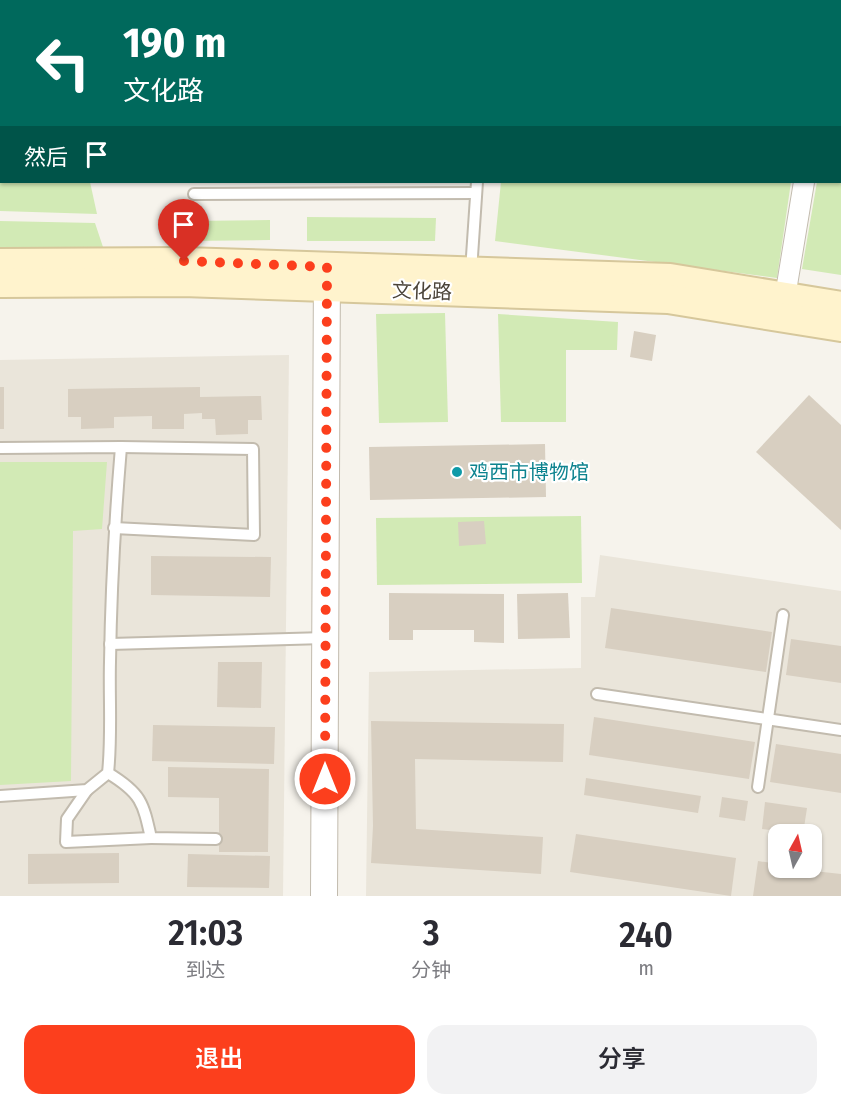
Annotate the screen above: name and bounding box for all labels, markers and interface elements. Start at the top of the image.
text: 190 m [123,18,226,68]
icon: left [24,24,102,102]
text: 文化路 [123,75,204,107]
icon: arrive [80,138,113,171]
text: 然后 [24,144,68,171]
pin [158,199,209,261]
icon: arrive [167,208,200,241]
street label: 文化路 [392,278,452,304]
place label: 鸡西市博物馆 [469,460,589,484]
marker: 鸡西市博物馆 [450,465,464,479]
position arrow [293,747,357,811]
north arrow [768,824,822,878]
map controls [768,824,822,878]
text: 21:03 [168,911,243,955]
text: 3 [423,911,440,955]
text: 240 [619,913,673,957]
text: m [638,956,654,980]
text: 到达 [186,958,226,982]
text: 分钟 [411,958,451,982]
button: 退出 [24,1025,415,1094]
button: 分享 [427,1025,817,1094]

